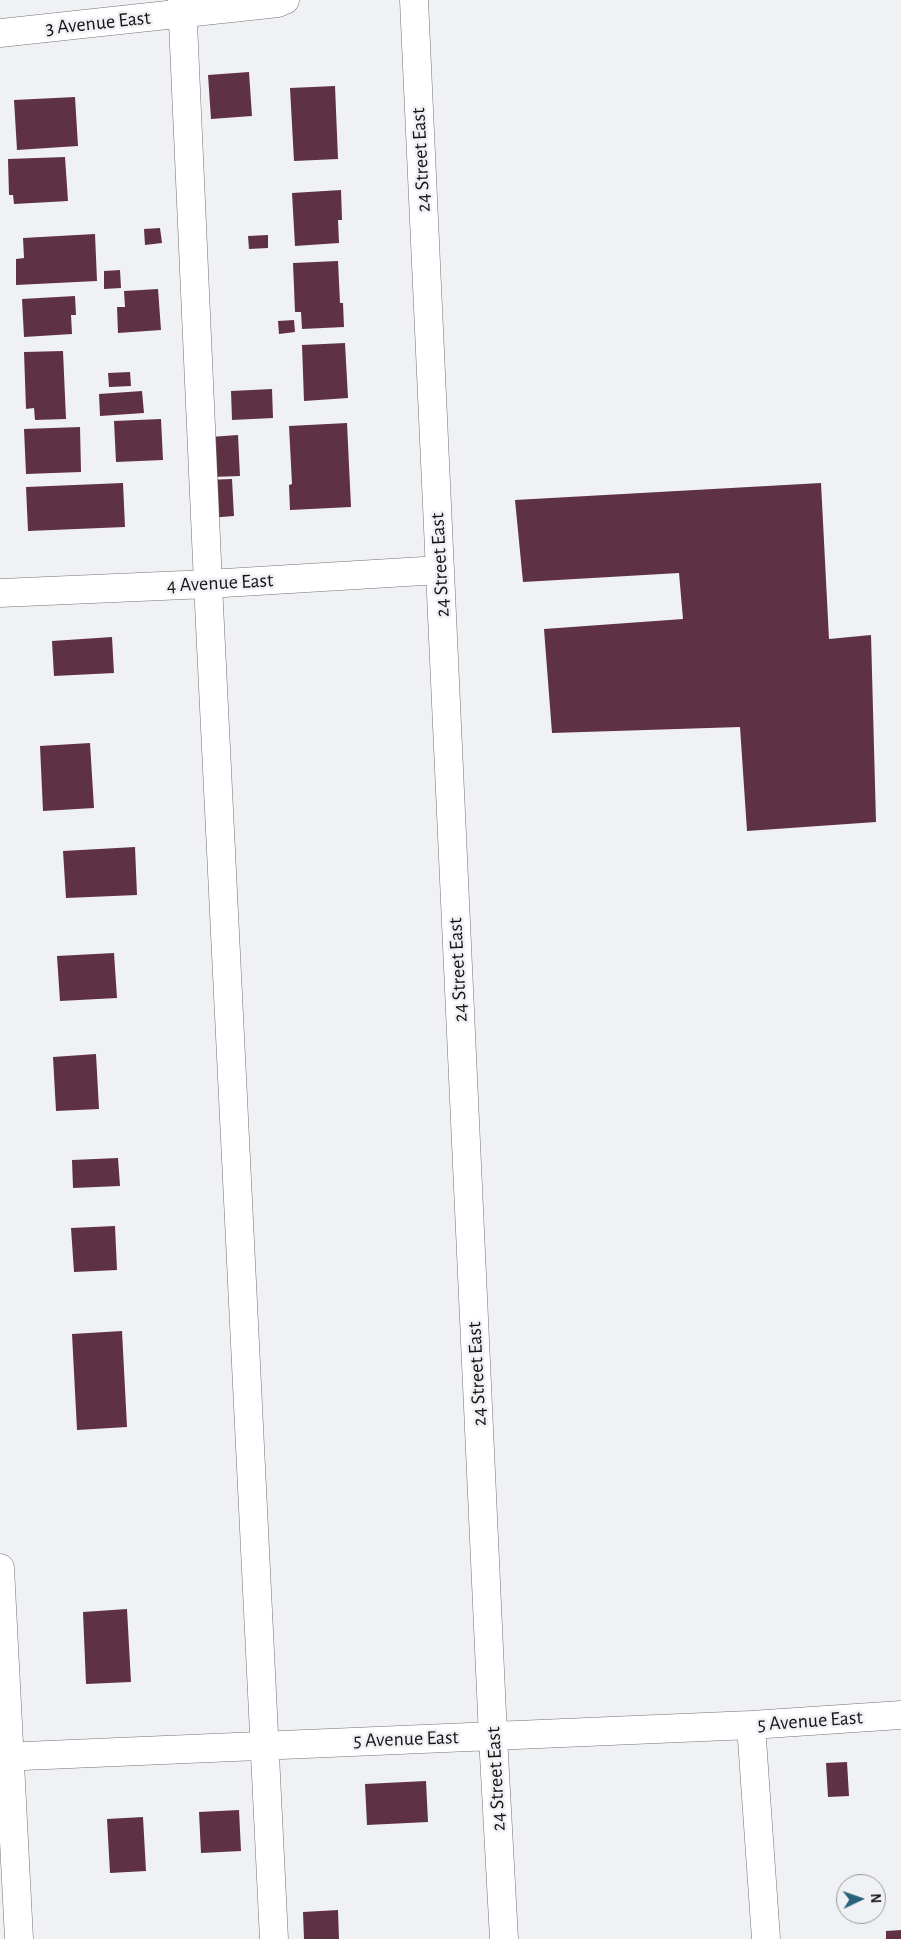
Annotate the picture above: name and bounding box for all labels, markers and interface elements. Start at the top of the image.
street label: 3 Avenue East [44,6,152,40]
street label: 24 Street East [406,107,436,213]
street label: 24 Street East [425,512,455,618]
street label: 4 Avenue East [166,568,274,598]
street label: 24 Street East [443,917,473,1023]
street label: 24 Street East [462,1321,492,1427]
street label: 5 Avenue East [757,1705,863,1737]
street label: 5 Avenue East [353,1725,459,1753]
street label: 24 Street East [481,1726,511,1832]
north arrow [836,1874,886,1924]
text: N [868,1893,882,1903]

